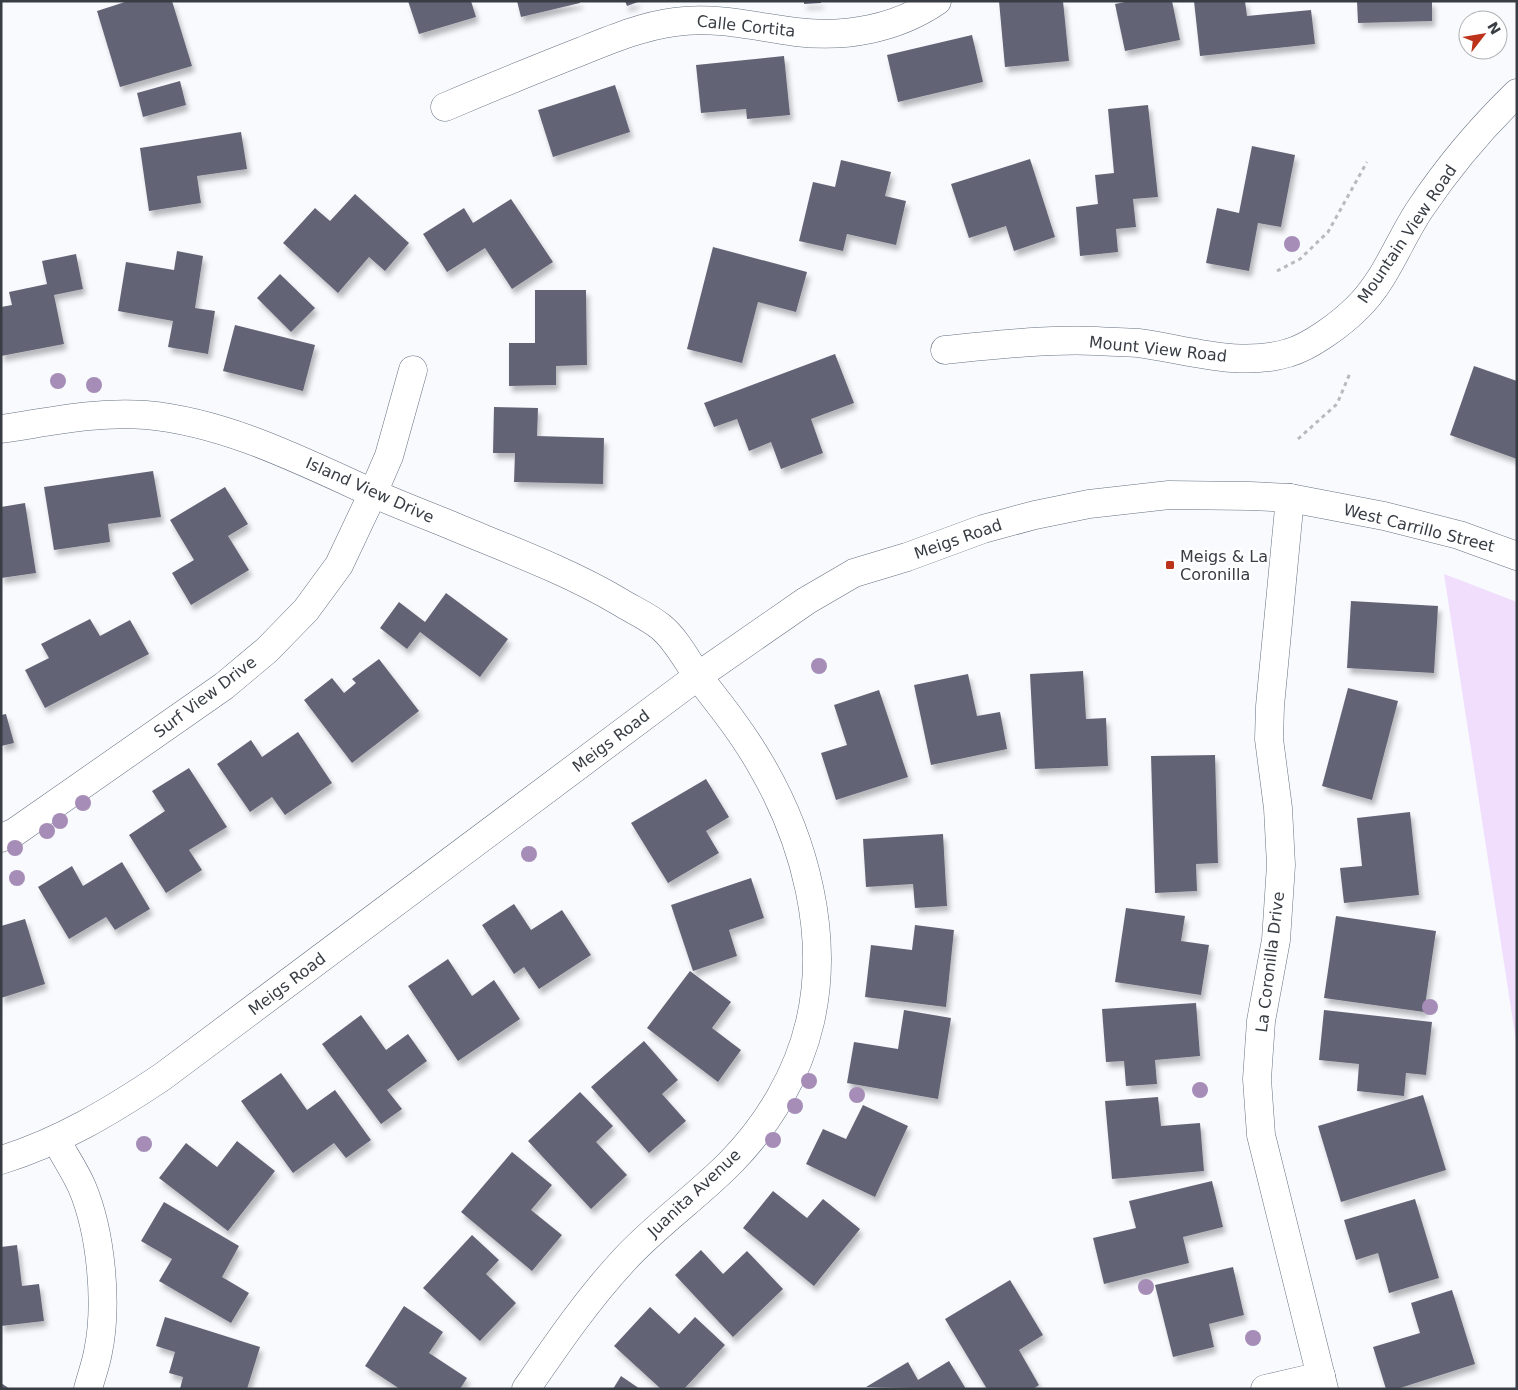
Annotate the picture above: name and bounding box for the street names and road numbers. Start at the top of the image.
street label: Calle Cortita [696,11,796,41]
street label: Mountain View Road [1354,161,1460,307]
street label: Mount View Road [1088,332,1228,366]
street label: Island View Drive [303,453,437,527]
street label: West Carrillo Street [1341,500,1497,556]
street label: Meigs Road [911,515,1005,563]
street label: Surf View Drive [150,652,260,742]
street label: Meigs Road [569,706,653,776]
street label: La Coronilla Drive [1252,890,1288,1034]
street label: Meigs Road [245,949,329,1019]
street label: Juanita Avenue [643,1145,744,1242]

